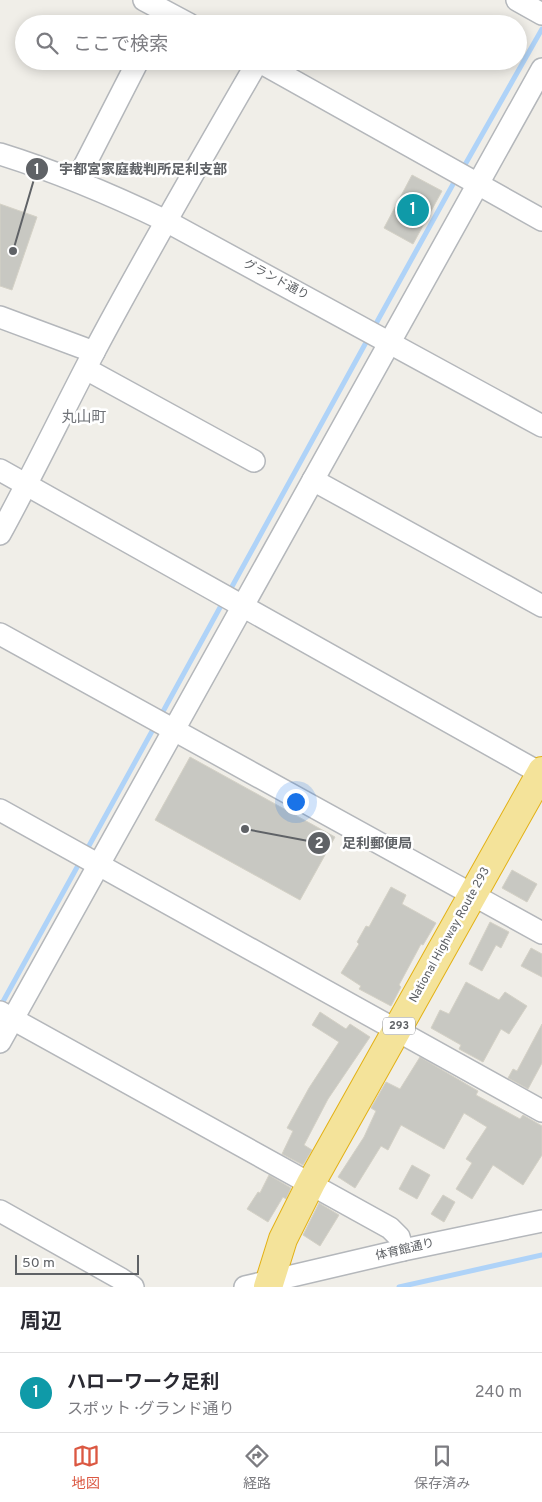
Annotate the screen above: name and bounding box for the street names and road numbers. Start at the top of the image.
street label: グランド通り [240,256,312,304]
street label: National Highway Route 293 [406,864,494,1006]
road number: 293 [383,1018,415,1034]
street label: 体育館通り [374,1235,436,1265]

